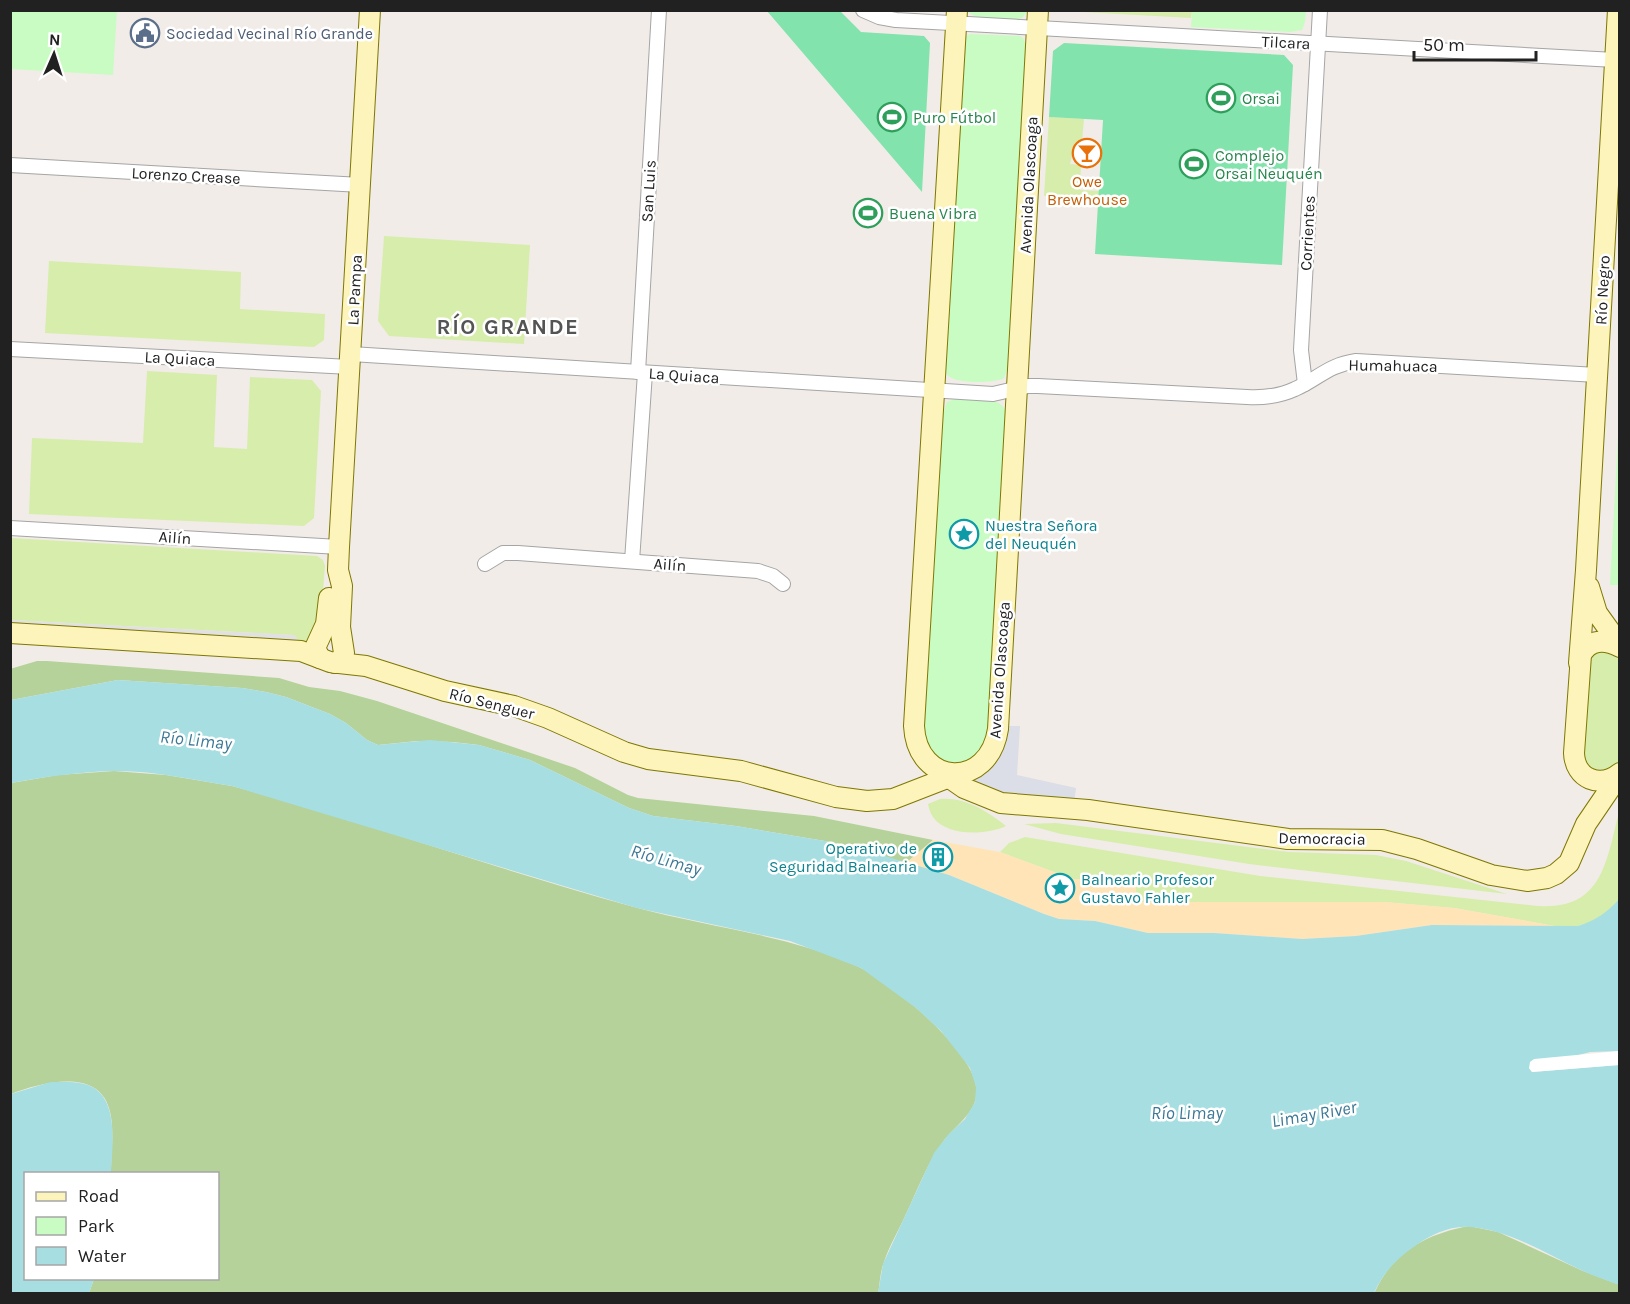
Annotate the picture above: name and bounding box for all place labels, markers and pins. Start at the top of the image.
public building icon: Sociedad Vecinal Río Grande [129,17,161,49]
place label: Sociedad Vecinal Río Grande [166,24,373,43]
sports icon: Orsai [1205,82,1237,114]
place label: Orsai [1242,89,1280,108]
sports icon: Puro Fútbol [876,101,908,133]
place label: Puro Fútbol [913,108,996,127]
bar icon: Owe Brewhouse [1071,137,1103,169]
place label: Complejo Orsai Neuquén [1215,146,1323,183]
sports icon: Complejo Orsai Neuquén [1178,148,1210,180]
place label: Owe Brewhouse [1047,172,1127,209]
sports icon: Buena Vibra [852,197,884,229]
place label: Buena Vibra [889,204,977,223]
place label: Nuestra Señora del Neuquén [985,516,1098,553]
place icon: Nuestra Señora del Neuquén [948,518,980,550]
place label: Operativo de Seguridad Balnearia [769,839,917,876]
building icon: Operativo de Seguridad Balnearia [922,841,954,873]
place label: Balneario Profesor Gustavo Fahler [1081,870,1214,907]
place icon: Balneario Profesor Gustavo Fahler [1044,872,1076,904]

